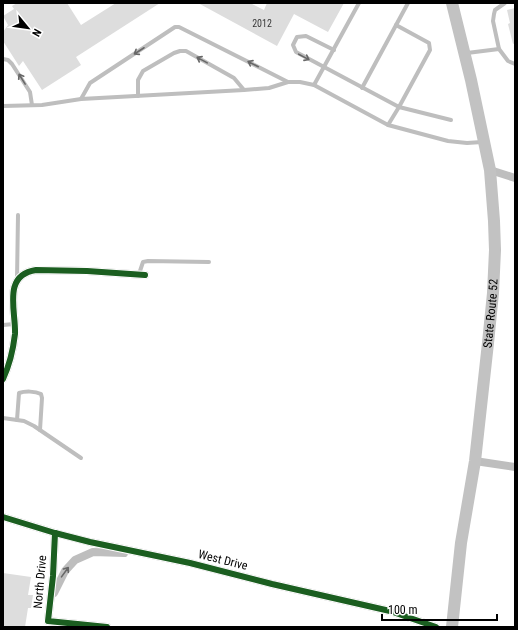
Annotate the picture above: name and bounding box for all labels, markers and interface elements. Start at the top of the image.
north arrow [8,8,48,48]
house number: 2012 [252,18,272,29]
text: N [29,27,44,39]
one-way arrow [133,47,145,55]
one-way arrow [298,53,310,61]
one-way arrow [196,56,208,63]
one-way arrow [247,60,259,67]
one-way arrow [17,73,25,85]
street label: State Route 52 [480,278,501,349]
street label: West Drive [197,547,249,573]
street label: North Drive [31,554,49,609]
one-way arrow [61,566,69,577]
scale bar [382,596,497,622]
text: 100 m [388,603,418,617]

